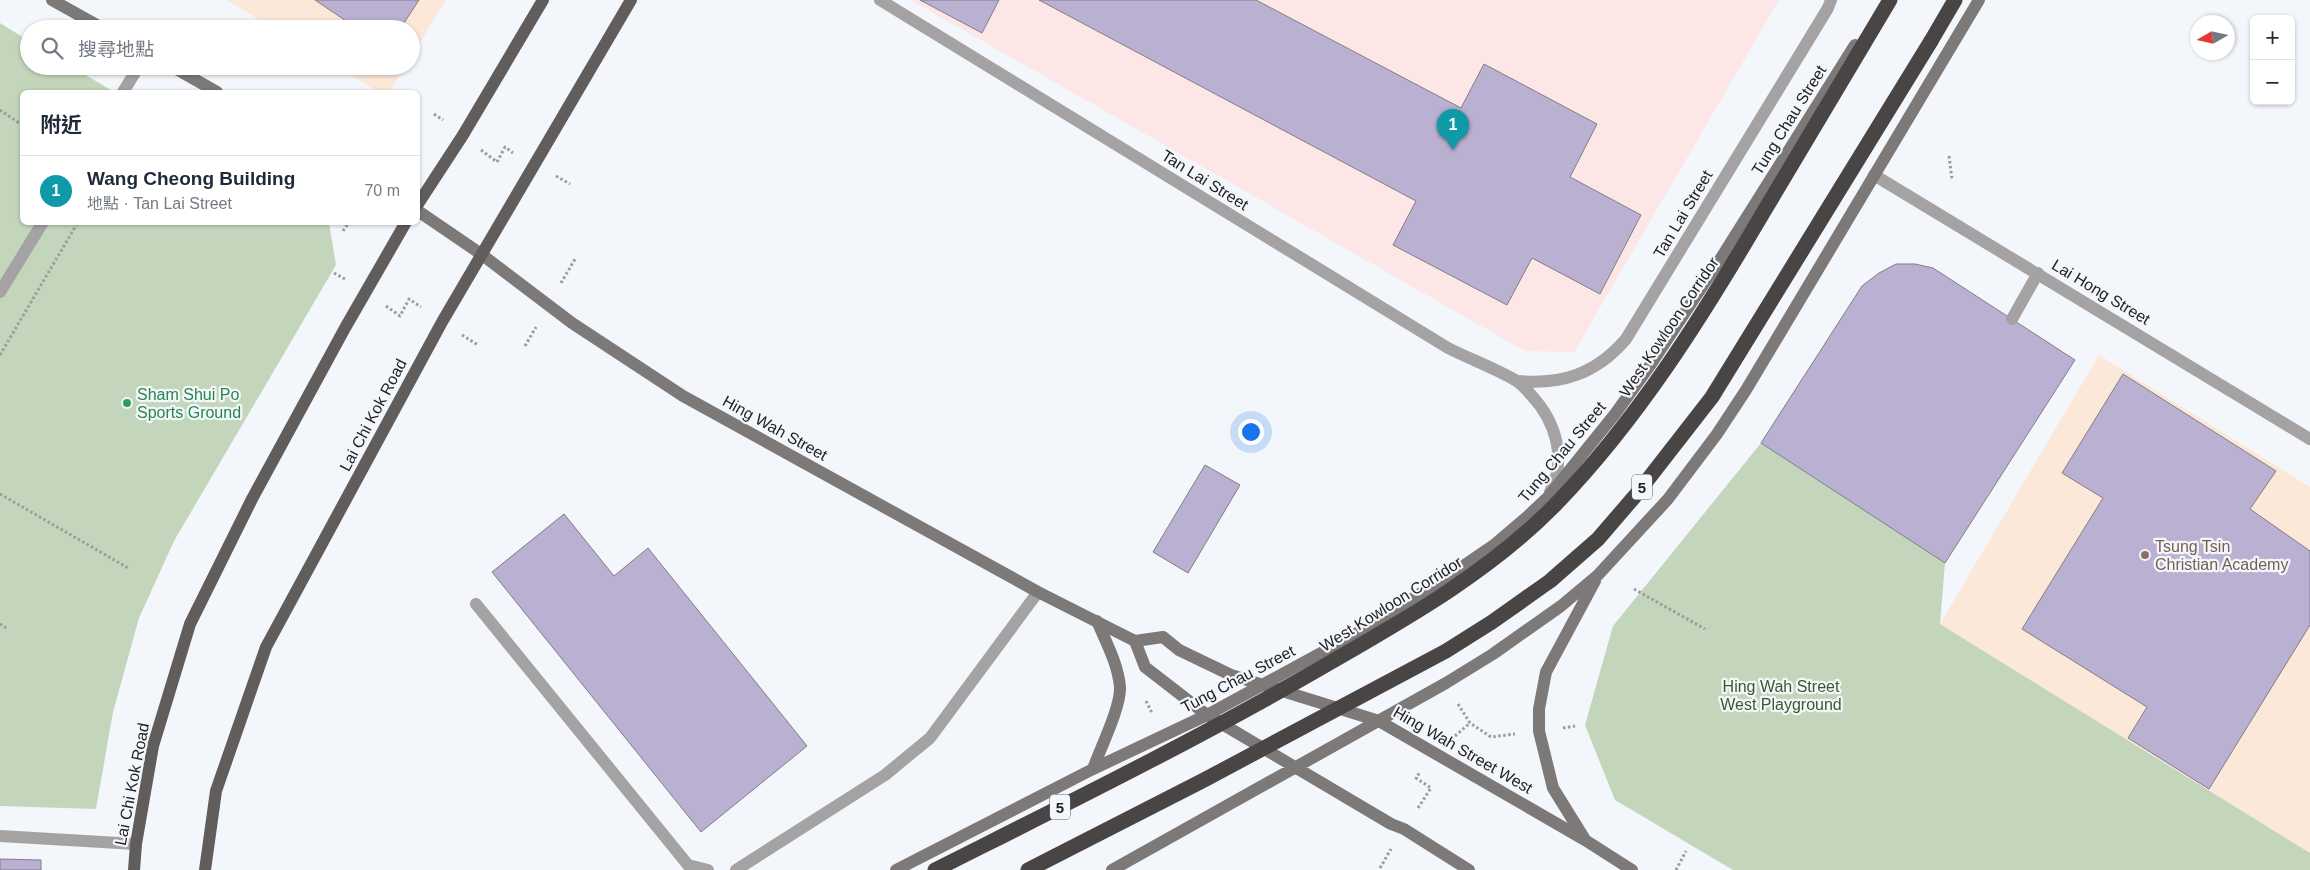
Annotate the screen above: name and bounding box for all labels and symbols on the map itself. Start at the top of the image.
north arrow [2190,15,2235,60]
street label: Tung Chau Street [1748,62,1830,178]
pin: 1 [1437,109,1469,150]
street label: Tan Lai Street [1159,147,1252,214]
street label: Tan Lai Street [1650,167,1716,261]
street label: West Kowloon Corridor [1616,254,1722,400]
street label: Lai Hong Street [2049,256,2153,328]
street label: Lai Chi Kok Road [336,356,410,474]
place label: Sham Shui Po Sports Ground [137,386,241,421]
street label: Hing Wah Street [720,392,831,464]
marker: Sham Shui Po Sports Ground [121,397,133,409]
street label: Tung Chau Street [1515,398,1609,506]
your location [1238,419,1264,445]
road number: 5 [1632,474,1652,500]
place label: Tsung Tsin Christian Academy [2155,538,2288,573]
marker: Tsung Tsin Christian Academy [2139,549,2151,561]
street label: West Kowloon Corridor [1317,553,1466,655]
street label: Tung Chau Street [1179,642,1298,716]
park label: Hing Wah Street West Playground [1720,678,1842,713]
street label: Hing Wah Street West [1391,703,1536,797]
street label: Lai Chi Kok Road [112,721,152,847]
road number: 5 [1050,794,1070,820]

